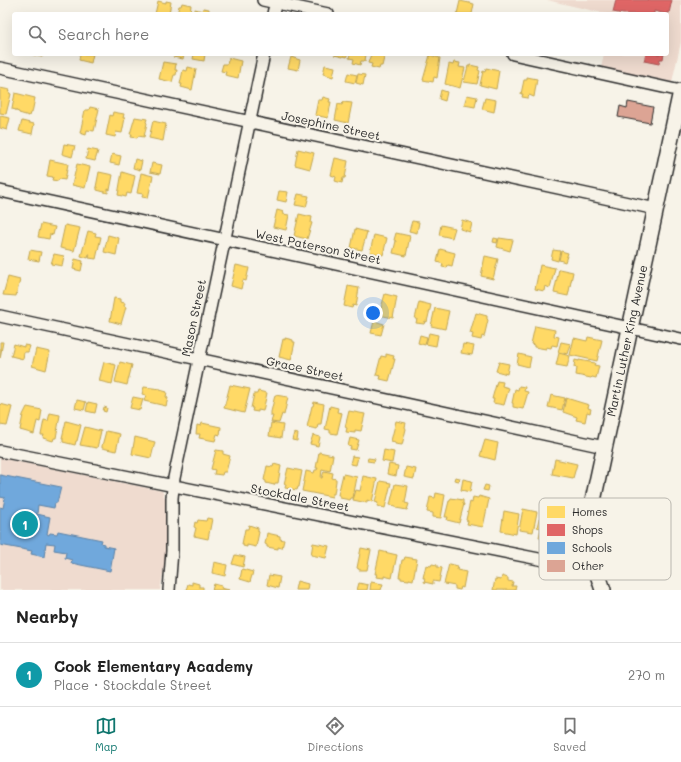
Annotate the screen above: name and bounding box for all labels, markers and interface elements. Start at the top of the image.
search box [12,12,669,56]
icon: search [26,23,48,45]
text: Search here [58,24,149,44]
street label: Josephine Street [280,107,382,143]
street label: West Paterson Street [254,225,383,267]
street label: Martin Luther King Avenue [602,263,650,418]
street label: Mason Street [177,278,209,358]
your location [363,303,383,323]
street label: Grace Street [265,352,345,384]
street label: Stockdale Street [250,480,351,514]
legend [539,498,671,580]
text: Homes [572,504,607,519]
pin: 1 [12,509,38,539]
text: Shops [572,522,603,537]
text: Schools [572,540,612,555]
text: Other [572,558,604,573]
text: Nearby [16,605,78,627]
text: Cook Elementary Academy [54,656,253,676]
text: 1 [26,666,32,683]
text: 270 m [628,666,665,683]
text: Place · Stockdale Street [54,676,211,693]
tab: Map [95,715,117,754]
tab: Directions [307,715,363,754]
tab: Saved [553,715,586,754]

